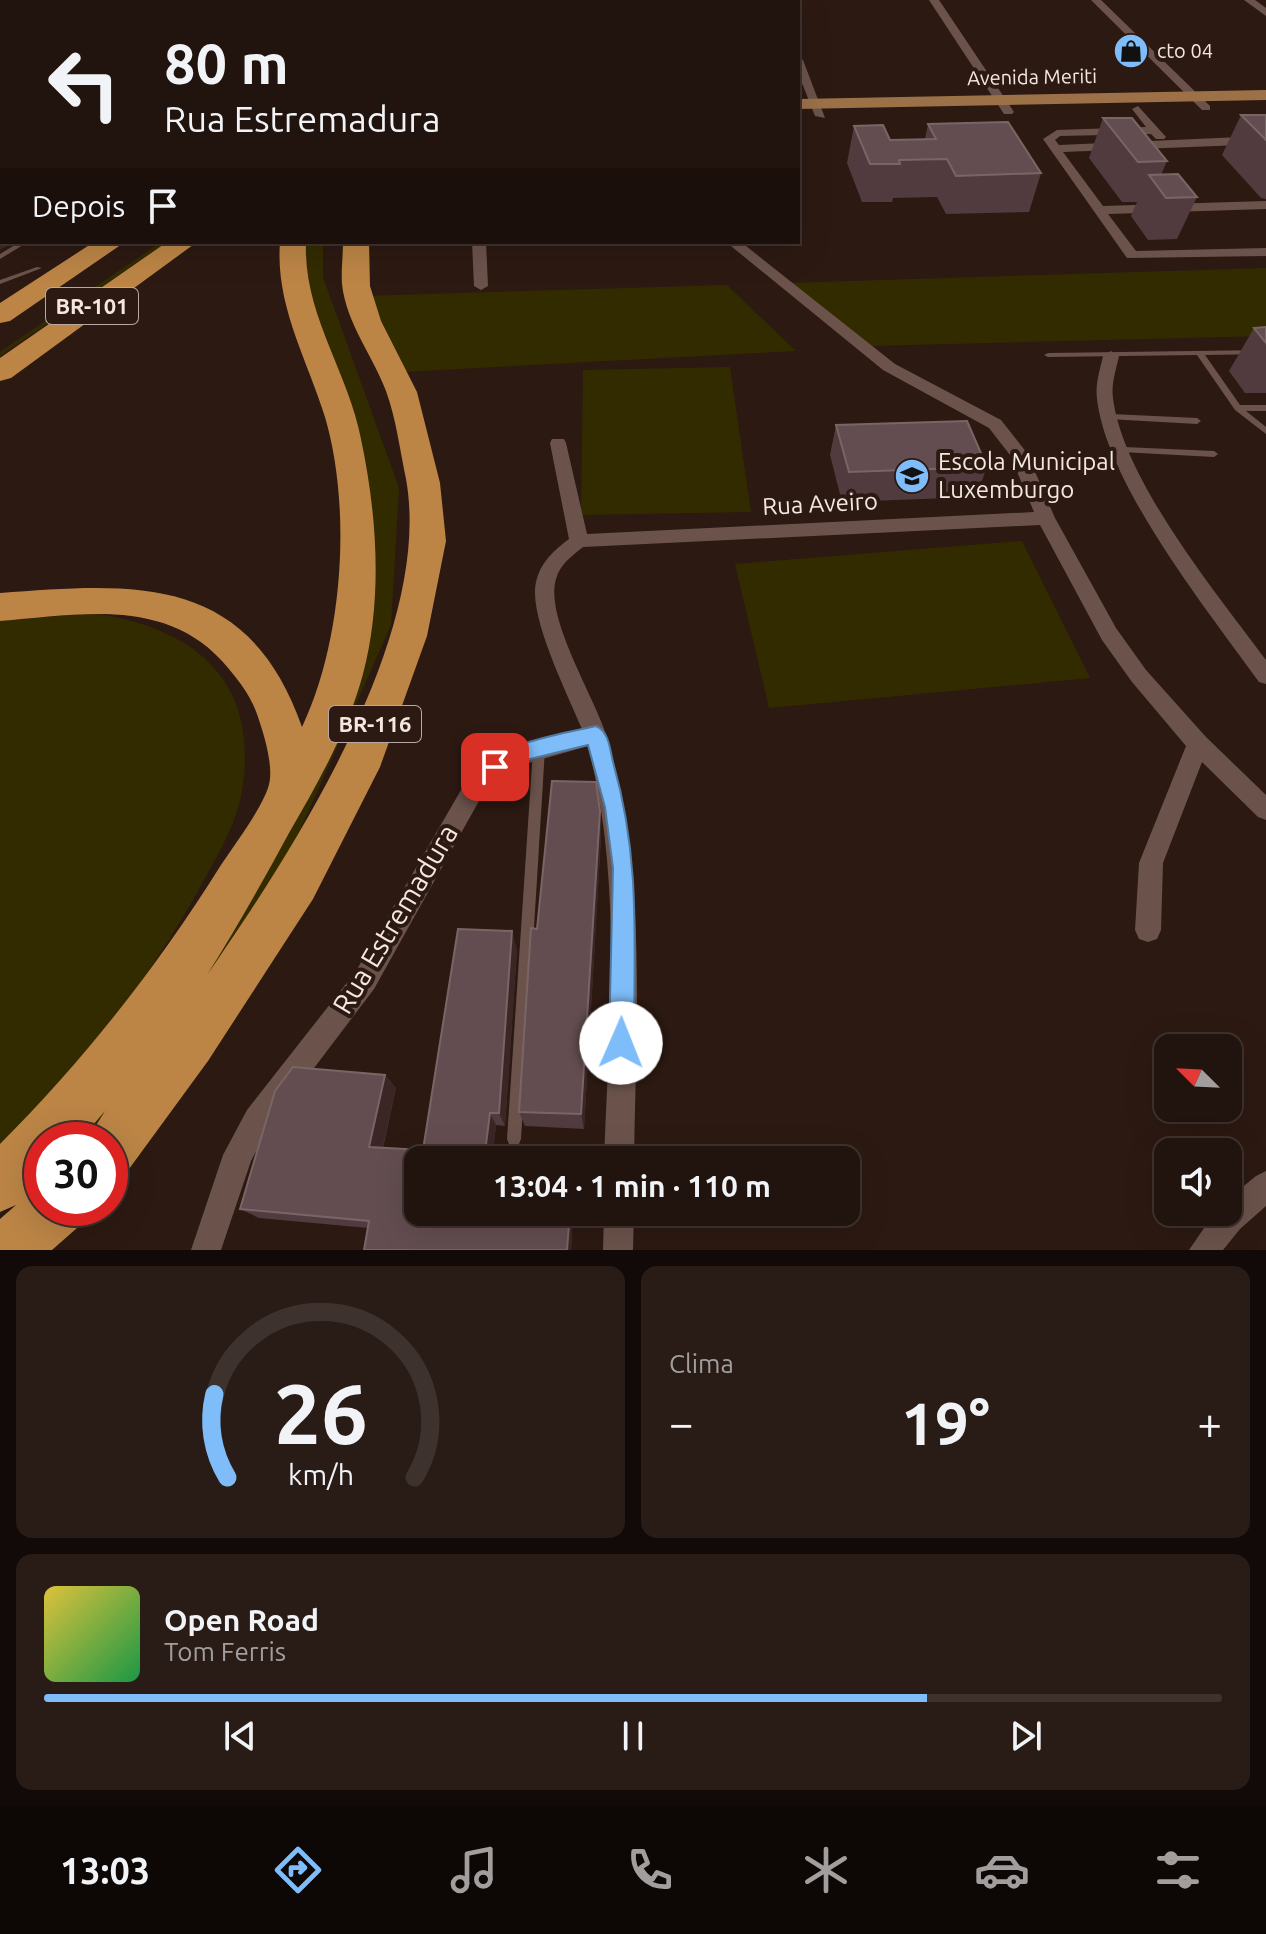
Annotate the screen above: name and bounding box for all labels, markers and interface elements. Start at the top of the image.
icon: left [32,32,136,136]
text: 80 m [164,32,289,95]
shop icon: cto 04 [1112,32,1150,70]
place label: cto 04 [1157,39,1213,62]
street label: Avenida Meriti [967,64,1097,89]
text: Rua Estremadura [164,98,440,139]
icon: arrive [141,184,185,228]
text: Depois [32,189,125,223]
road number: BR-101 [46,288,138,324]
place label: Escola Municipal Luxemburgo [938,448,1115,503]
school or university icon: Escola Municipal Luxemburgo [893,457,931,495]
street label: Rua Aveiro [762,487,878,520]
road number: BR-116 [329,706,421,742]
pin [461,733,529,801]
icon: arrive [473,745,517,789]
street label: Rua Estremadura [326,819,463,1019]
position arrow [579,1001,663,1085]
north arrow [1154,1034,1242,1122]
map controls [1154,1034,1242,1226]
speed limit sign: 30 [24,1122,128,1226]
button: sound [1154,1138,1242,1226]
text: 13:04 · 1 min · 110 m [493,1169,771,1203]
text: Clima [669,1349,734,1378]
text: 26 [274,1366,367,1460]
text: 19° [901,1389,990,1456]
text: − [669,1398,694,1447]
text: + [1197,1398,1222,1447]
text: km/h [288,1458,354,1490]
text: Open Road [164,1603,319,1637]
text: Tom Ferris [164,1637,286,1666]
icon: previous [218,1714,262,1758]
icon: pause [611,1714,655,1758]
icon: next [1004,1714,1048,1758]
icon: directions [270,1842,326,1898]
icon: music [446,1842,502,1898]
icon: phone [622,1842,678,1898]
icon: climate [798,1842,854,1898]
icon: car [974,1842,1030,1898]
icon: filters [1150,1842,1206,1898]
text: 13:03 [60,1850,150,1891]

